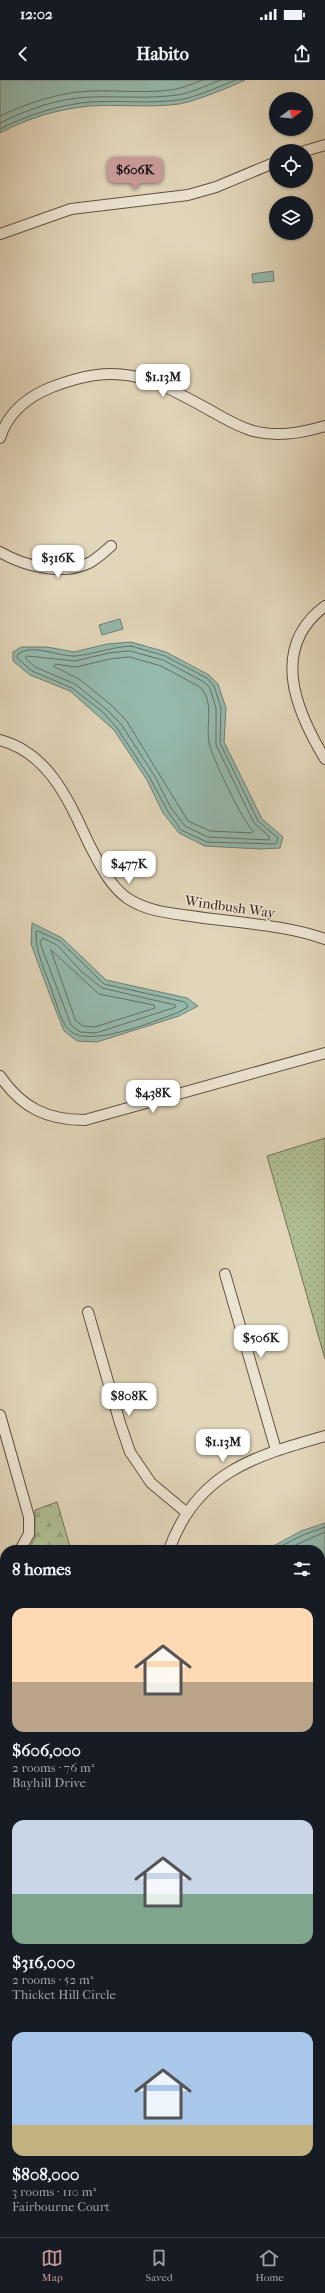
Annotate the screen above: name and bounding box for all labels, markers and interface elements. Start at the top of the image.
text: 12:02 [20,5,53,23]
icon: back [12,43,34,65]
icon: share [291,43,313,65]
text: Habito [136,44,189,65]
north arrow [269,92,313,136]
map controls [269,92,313,240]
button: locate [269,144,313,188]
pin: $606K [107,157,163,191]
text: $606K [116,162,154,177]
button: layers [269,196,313,240]
pin: $1.13M [130,364,196,398]
text: $1.13M [145,369,181,384]
pin: $316K [30,545,86,579]
text: $316K [41,550,75,565]
pin: $477K [101,851,157,885]
text: $477K [111,856,147,871]
street label: Windbush Way [183,892,277,922]
pin: $438K [125,1080,181,1114]
text: $438K [135,1085,171,1100]
pin: $506K [233,1325,289,1359]
text: $506K [243,1330,279,1345]
pin: $808K [101,1383,157,1417]
text: $808K [111,1388,147,1403]
pin: $1.13M [190,1429,256,1463]
text: $1.13M [205,1434,241,1449]
icon: filters [291,1558,313,1580]
text: 8 homes [12,1559,71,1579]
icon: home [127,1634,199,1706]
text: $606,000 [12,1740,81,1760]
text: 2 rooms · 76 m² [12,1760,94,1775]
text: Bayhill Drive [12,1775,86,1790]
icon: home [127,1846,199,1918]
text: $316,000 [12,1952,75,1972]
text: 2 rooms · 52 m² [12,1972,93,1987]
text: Thicket Hill Circle [12,1987,116,2002]
icon: home [127,2058,199,2130]
text: $808,000 [12,2164,79,2184]
text: 3 rooms · 110 m² [12,2184,96,2199]
text: Fairbourne Court [12,2199,110,2214]
tab: Map [41,2247,63,2284]
tab: Saved [146,2247,173,2284]
tab: Home [255,2247,284,2284]

